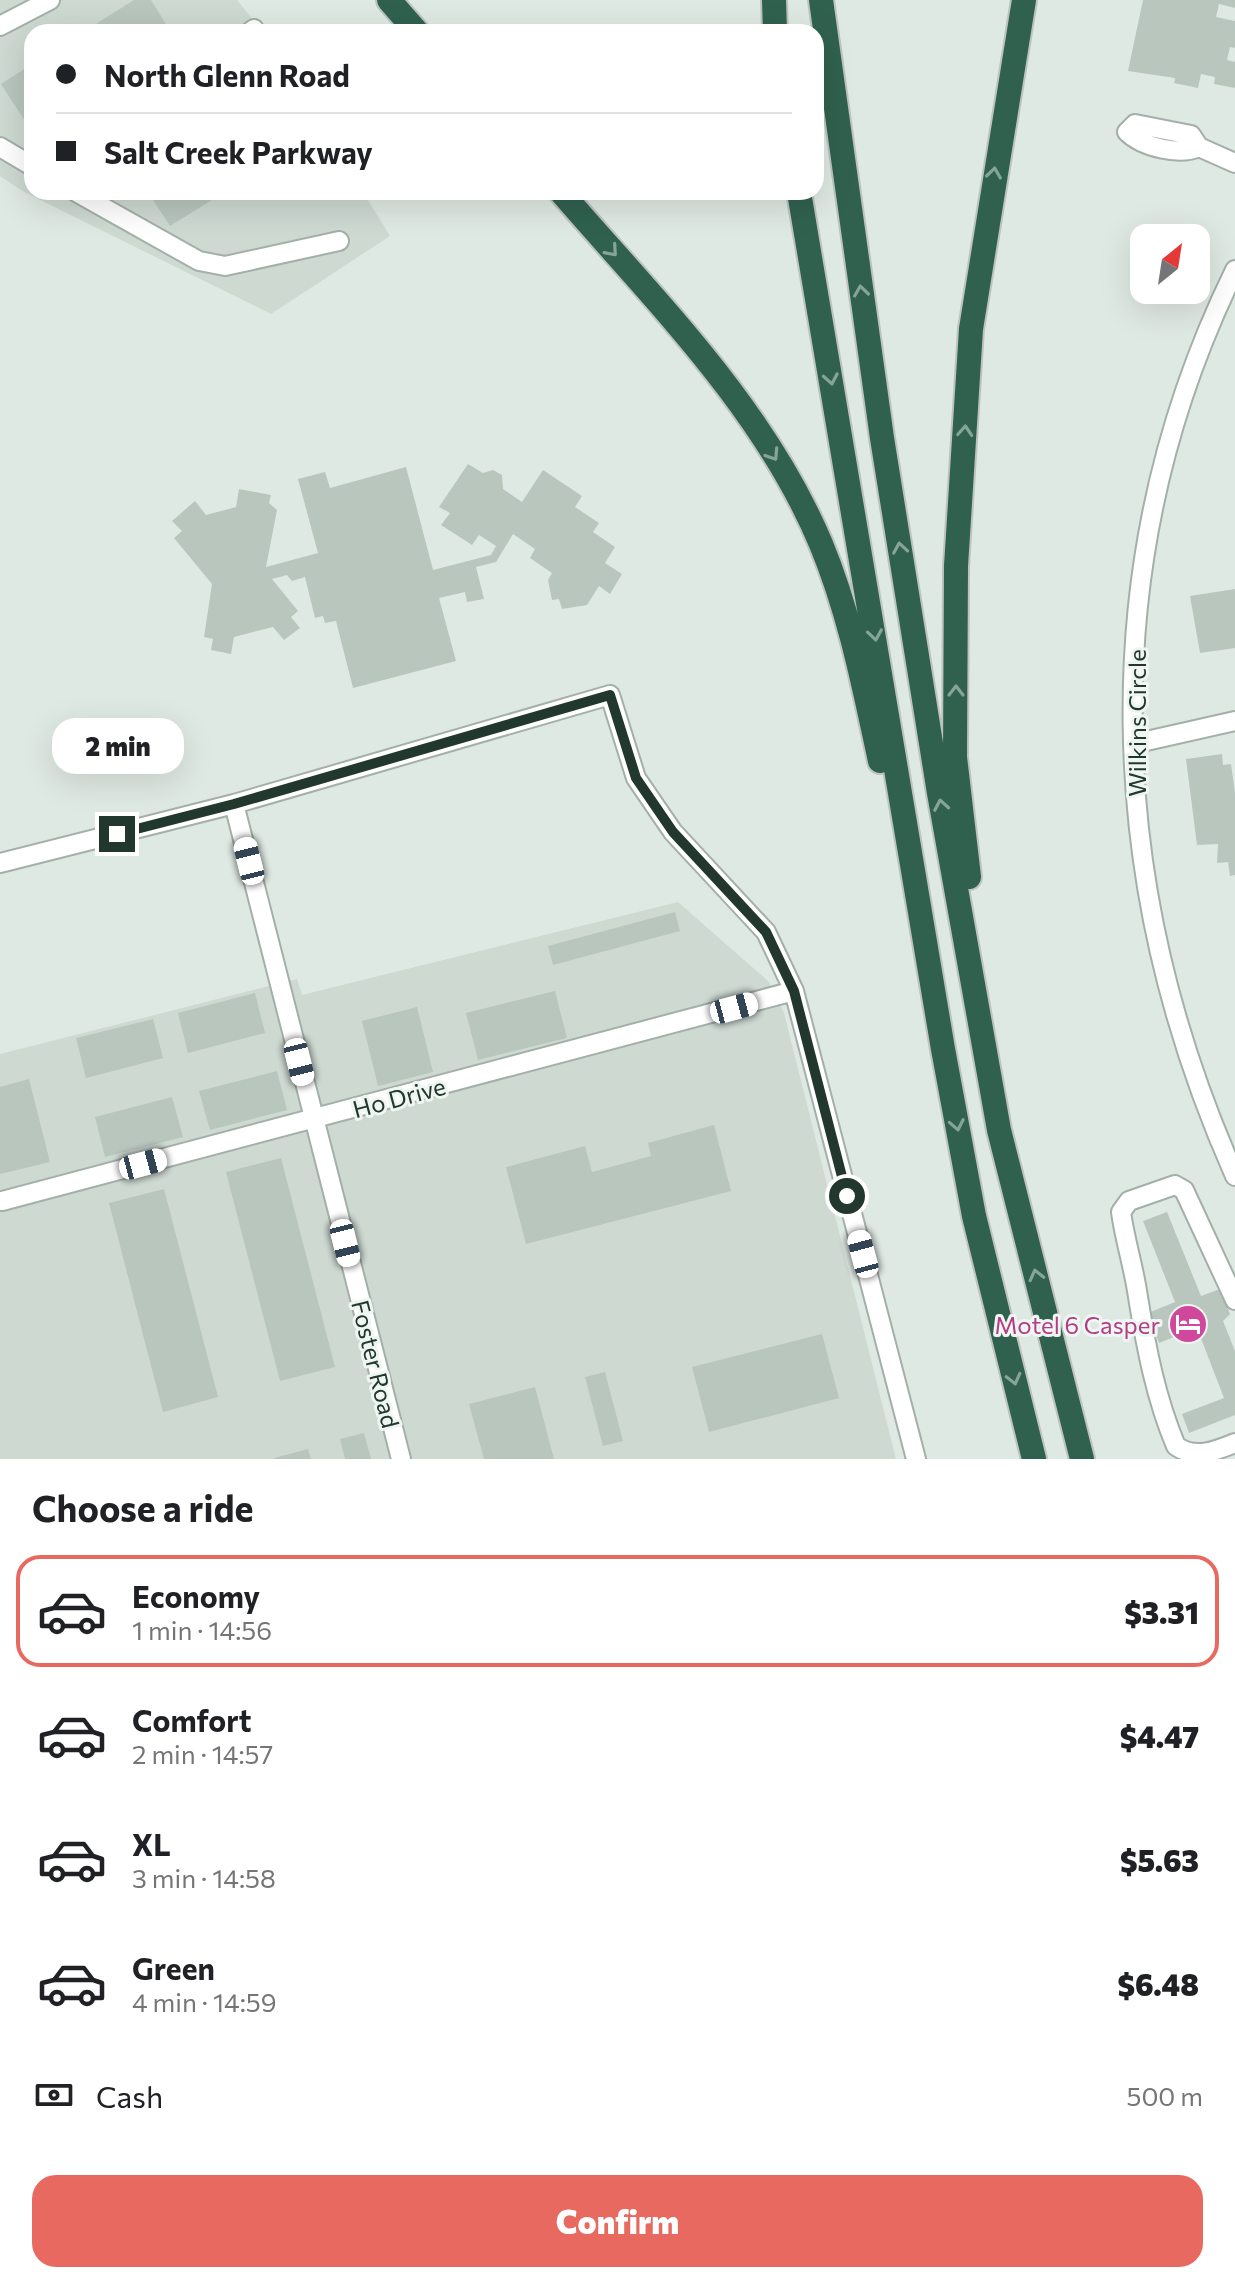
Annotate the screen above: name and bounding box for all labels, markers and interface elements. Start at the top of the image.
text: North Glenn Road [104,56,350,93]
text: Salt Creek Parkway [104,133,373,170]
one-way arrow [985,166,1002,180]
north arrow [1130,224,1210,304]
map controls [1130,224,1210,304]
one-way arrow [602,242,617,257]
one-way arrow [853,285,870,298]
one-way arrow [822,372,839,386]
one-way arrow [956,424,973,437]
one-way arrow [763,446,778,460]
one-way arrow [892,542,909,555]
one-way arrow [866,629,883,642]
street label: Wilkins Circle [1122,649,1151,797]
one-way arrow [947,684,965,697]
callout: 2 min [51,718,183,774]
text: 2 min [85,730,151,761]
one-way arrow [934,798,951,812]
route end [99,816,135,852]
car [232,835,266,887]
car [708,990,760,1026]
car [282,1036,316,1088]
street label: Ho Drive [349,1071,449,1123]
one-way arrow [947,1118,964,1132]
car [117,1146,169,1182]
route start [829,1178,865,1214]
car [328,1217,362,1269]
car [845,1228,881,1280]
one-way arrow [1029,1268,1046,1282]
street label: Foster Road [346,1297,406,1431]
hotel icon: Motel 6 Casper [1167,1303,1209,1345]
place label: Motel 6 Casper [994,1310,1160,1339]
one-way arrow [1004,1371,1021,1385]
text: Choose a ride [32,1485,253,1529]
icon: car [36,1575,108,1647]
text: Economy [132,1577,260,1614]
text: $3.31 [1124,1593,1199,1630]
text: 1 min · 14:56 [132,1614,272,1645]
icon: car [36,1699,108,1771]
text: Comfort [132,1701,251,1738]
text: $4.47 [1120,1717,1199,1754]
text: 2 min · 14:57 [132,1738,273,1769]
icon: car [36,1823,108,1895]
text: XL [132,1825,171,1862]
text: $5.63 [1120,1841,1199,1878]
text: 3 min · 14:58 [132,1862,276,1893]
icon: car [36,1947,108,2019]
text: Green [132,1949,215,1986]
text: $6.48 [1118,1965,1199,2002]
text: 4 min · 14:59 [132,1986,277,2017]
icon: cash [32,2073,76,2117]
text: Cash [96,2077,163,2114]
text: 500 m [1126,2080,1203,2111]
button: Confirm [32,2175,1203,2267]

